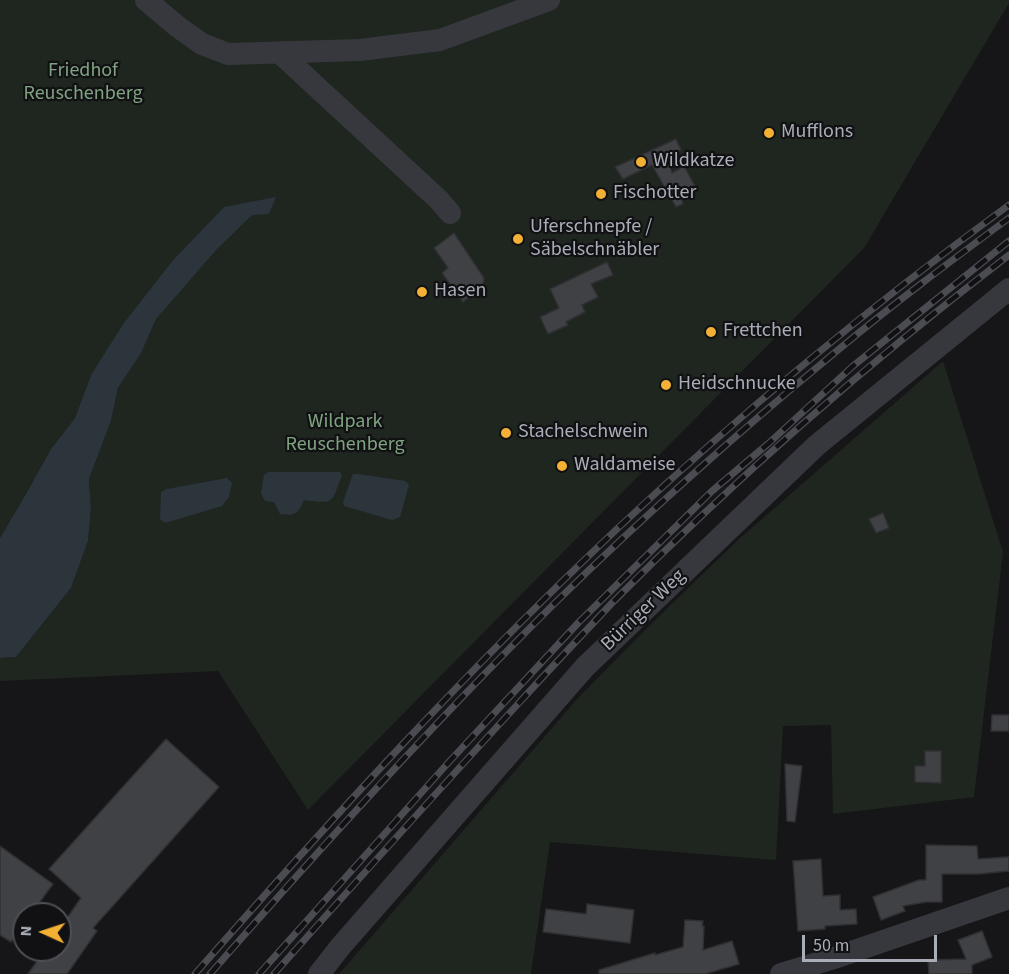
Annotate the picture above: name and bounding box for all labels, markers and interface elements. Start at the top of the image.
park label: Friedhof Reuschenberg [23,60,143,107]
place label: Mufflons [781,121,853,145]
marker: Mufflons [762,126,776,140]
place label: Wildkatze [653,150,734,174]
marker: Wildkatze [634,155,648,169]
place label: Fischotter [613,182,696,206]
marker: Fischotter [594,187,608,201]
place label: Uferschnepfe / Säbelschnäbler [530,216,659,263]
marker: Uferschnepfe / Säbelschnäbler [511,232,525,246]
place label: Hasen [434,280,486,304]
marker: Hasen [415,285,429,299]
place label: Frettchen [723,320,803,344]
marker: Frettchen [704,325,718,339]
place label: Heidschnucke [678,373,796,397]
marker: Heidschnucke [659,378,673,392]
park label: Wildpark Reuschenberg [285,411,405,458]
place label: Stachelschwein [518,421,648,445]
marker: Stachelschwein [499,426,513,440]
place label: Waldameise [574,454,675,478]
marker: Waldameise [555,459,569,473]
street label: Bürriger Weg [597,565,691,657]
north arrow [12,902,72,962]
scale bar [805,923,940,961]
text: N [15,925,37,937]
text: 50 m [813,933,849,958]

